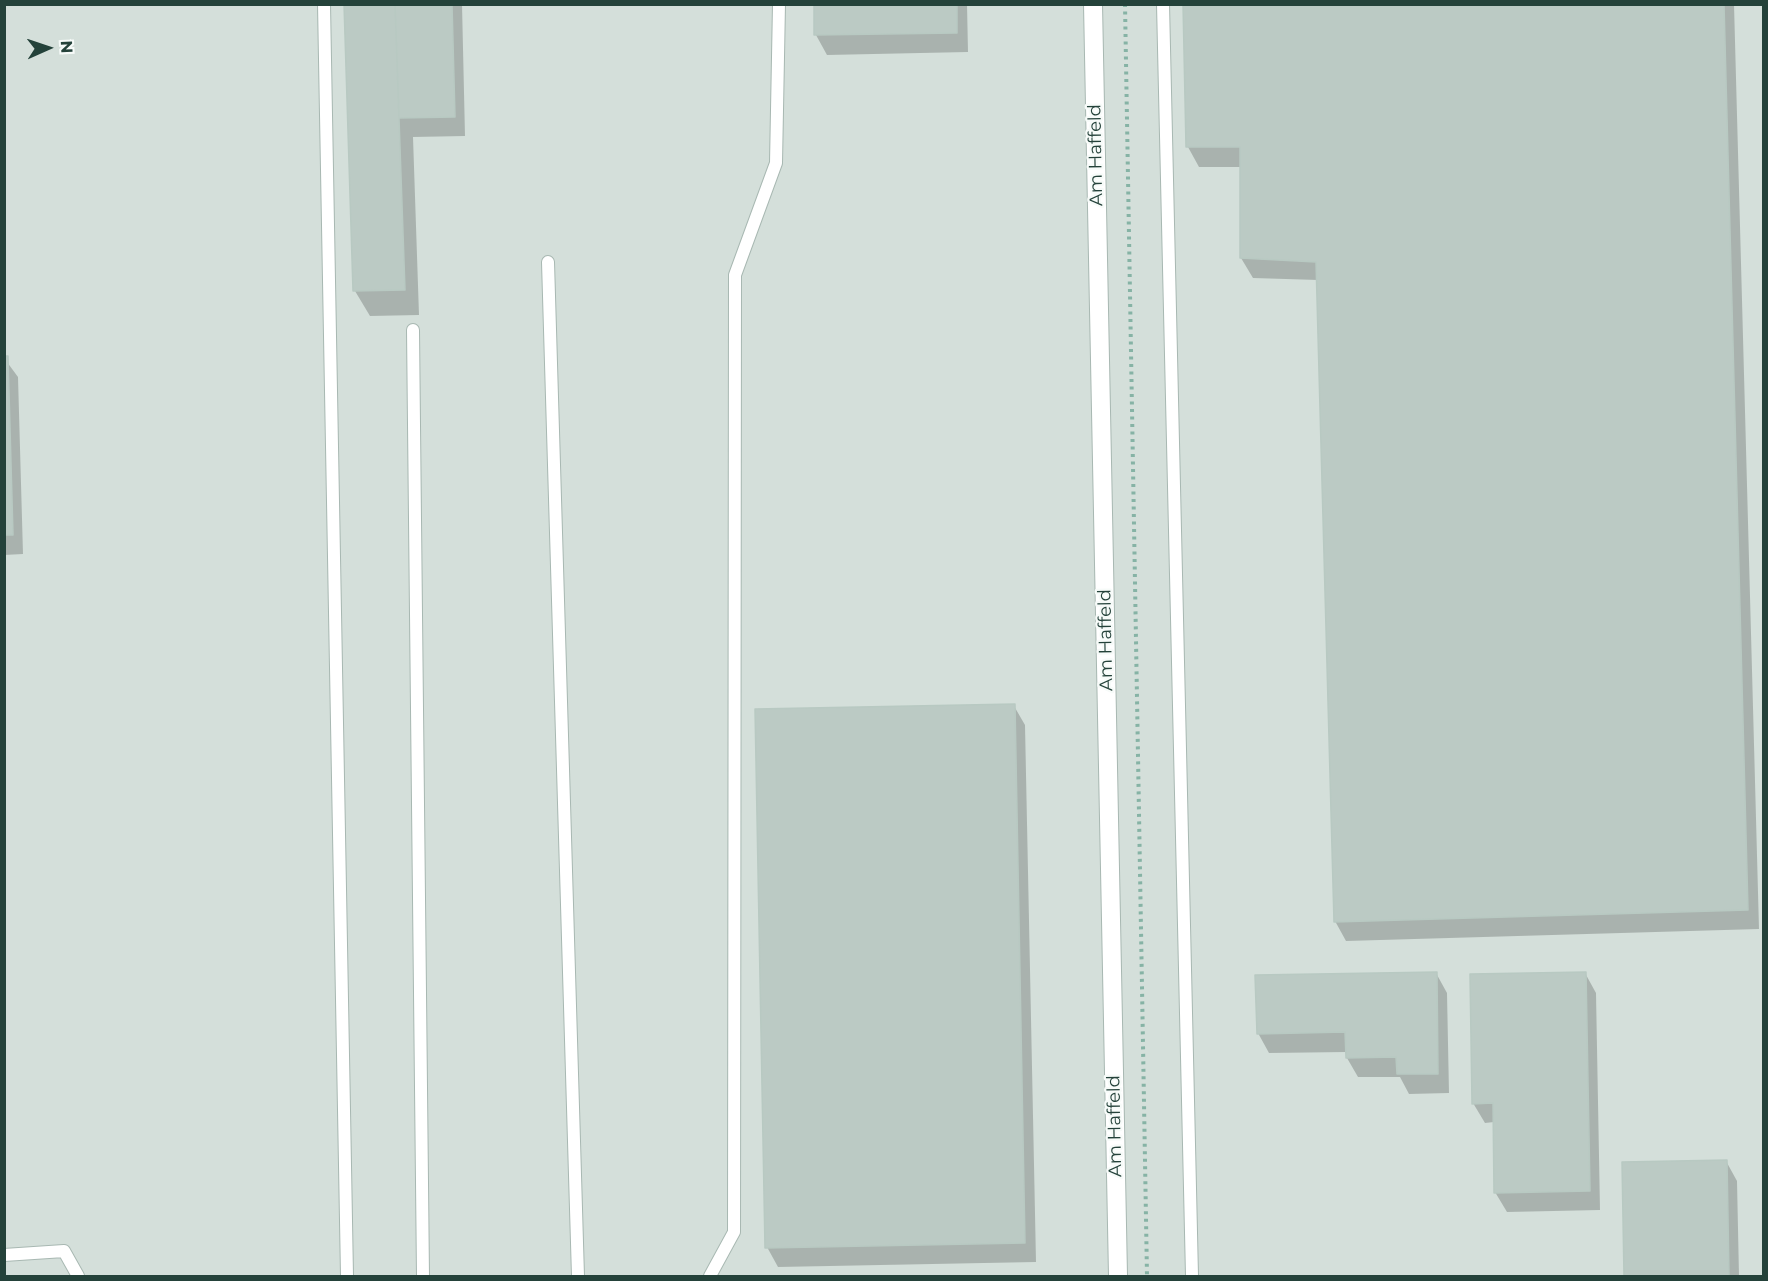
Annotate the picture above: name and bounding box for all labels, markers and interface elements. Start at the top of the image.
north arrow [18,18,78,78]
text: N [57,40,76,54]
street label: Am Haffeld [1084,104,1108,206]
street label: Am Haffeld [1094,589,1118,691]
street label: Am Haffeld [1103,1075,1127,1177]

